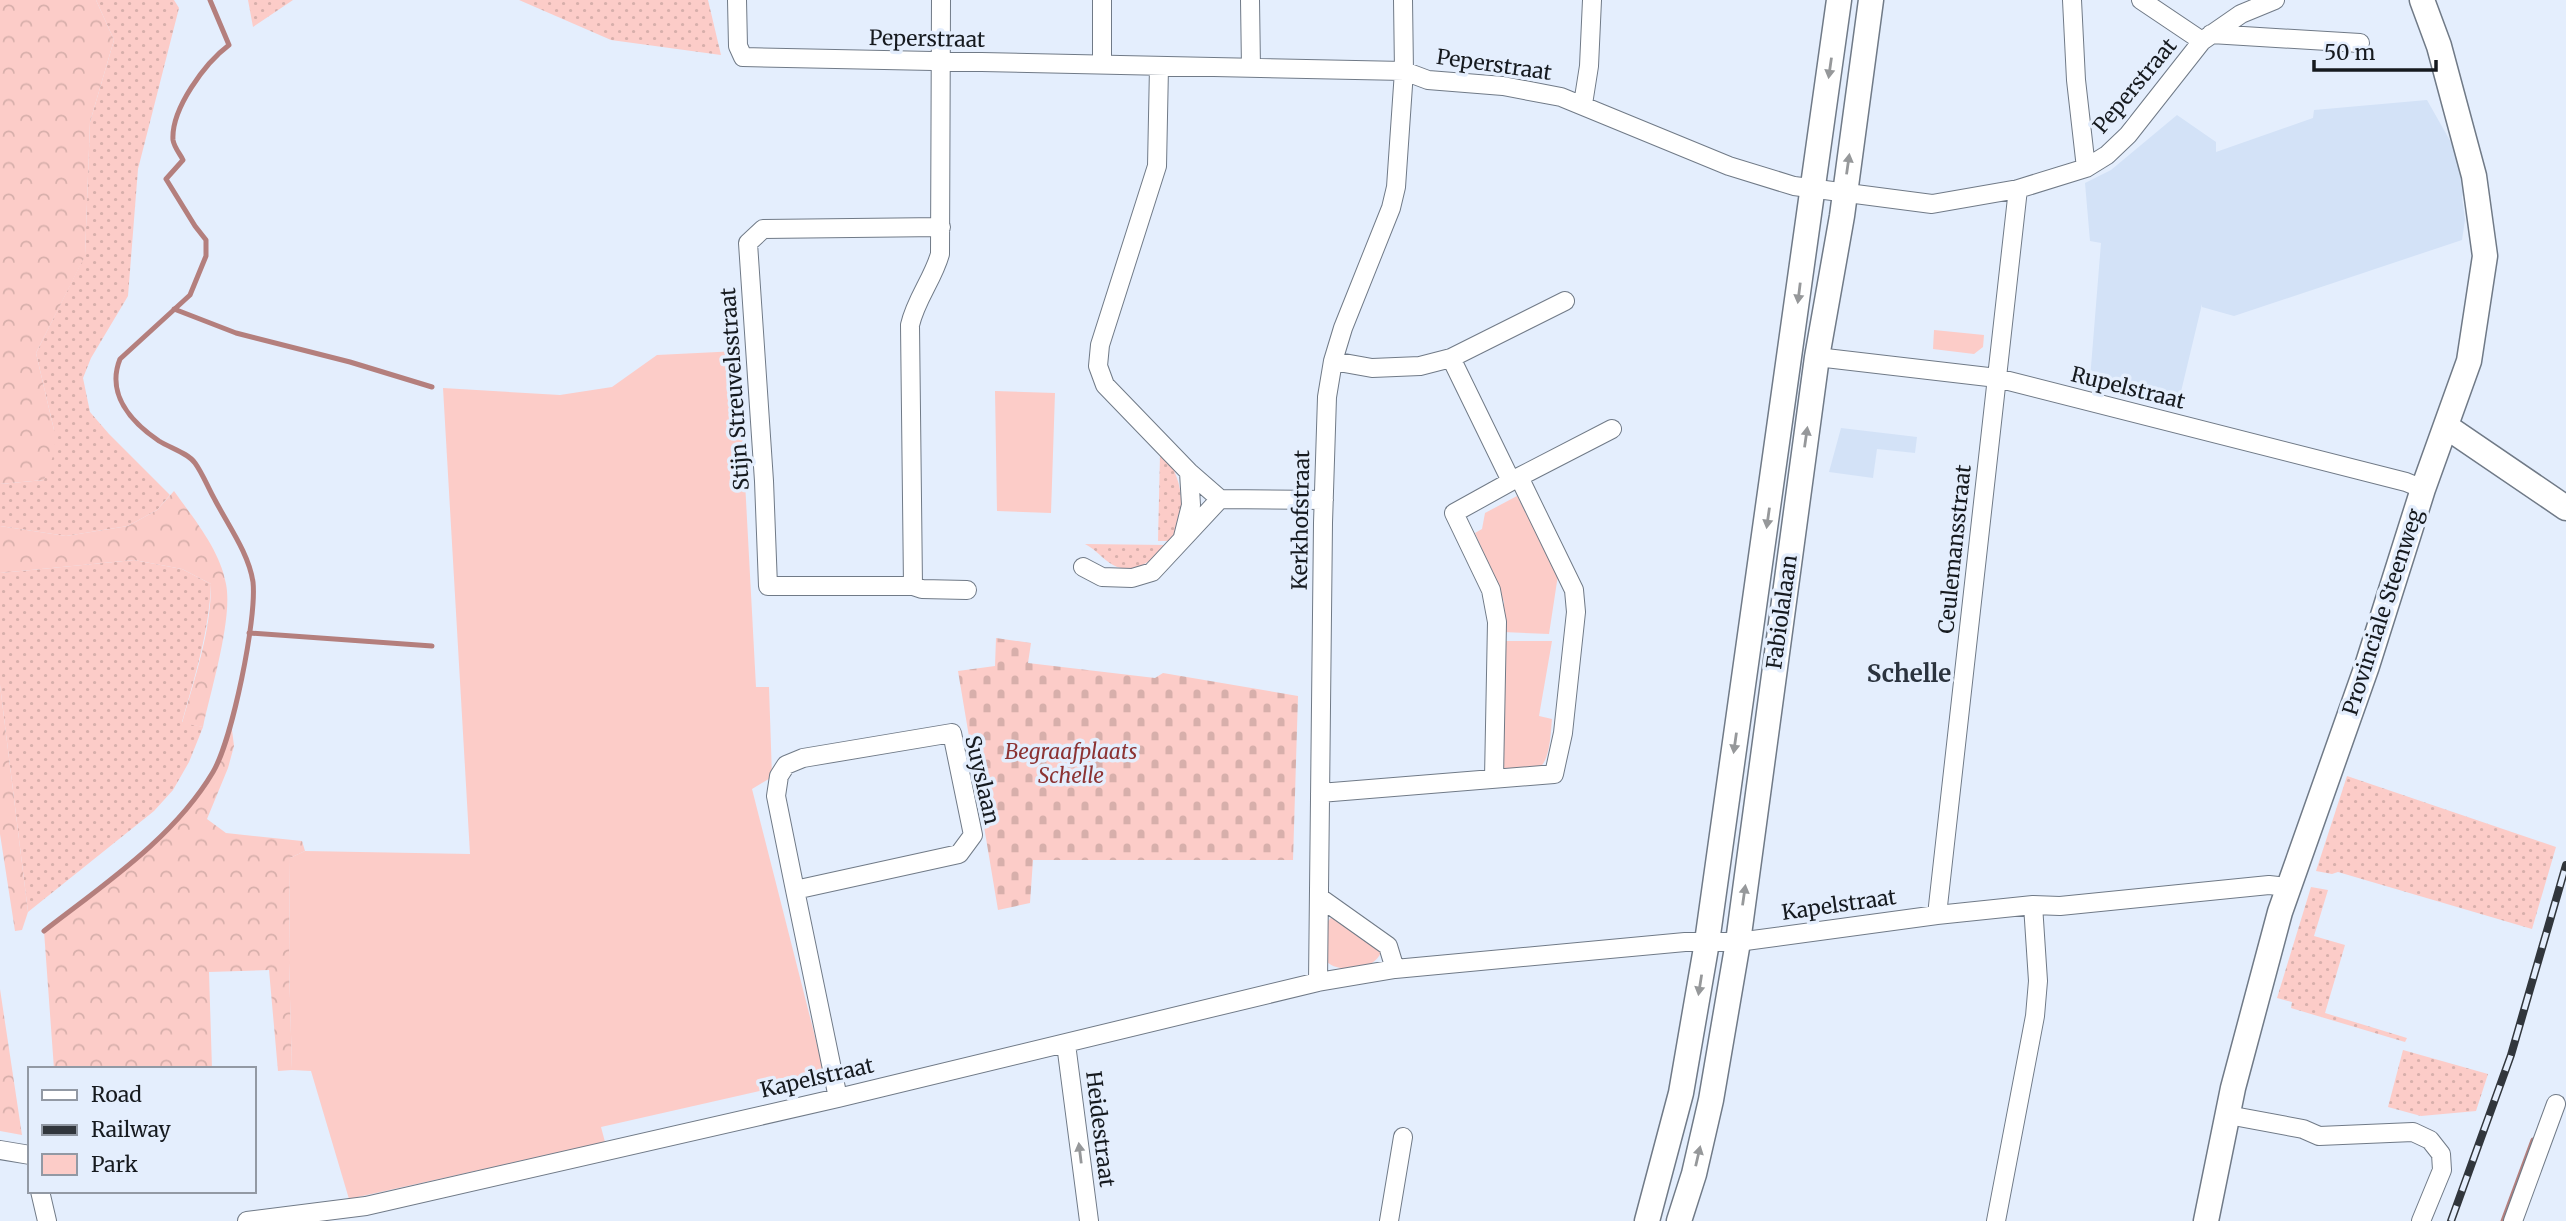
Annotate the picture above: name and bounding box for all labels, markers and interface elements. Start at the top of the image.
street label: Peperstraat [869,24,985,53]
scale bar [2314,28,2436,72]
street label: Peperstraat [2087,32,2182,139]
text: 50 m [2324,39,2375,66]
street label: Peperstraat [1435,43,1554,86]
one-way arrow [1824,57,1835,79]
one-way arrow [1843,153,1854,175]
one-way arrow [1793,282,1804,304]
street label: Stijn Streuvelsstraat [714,287,755,492]
street label: Rupelstraat [2068,360,2188,415]
one-way arrow [1801,426,1812,448]
street label: Kerkhofstraat [1286,450,1315,590]
street label: Ceulemansstraat [1932,463,1977,635]
street label: Provinciale Steenweg [2336,505,2429,719]
one-way arrow [1762,507,1773,529]
street label: Fabiolalaan [1760,553,1803,671]
district label: Schelle [1867,658,1951,689]
street label: Suyslaan [959,733,1006,827]
one-way arrow [1730,733,1741,755]
park label: Begraafplaats Schelle [1005,738,1137,789]
street label: Kapelstraat [1780,883,1898,926]
one-way arrow [1739,884,1750,906]
one-way arrow [1694,974,1705,996]
street label: Kapelstraat [758,1051,876,1104]
legend [28,1067,256,1193]
street label: Heidestraat [1080,1069,1121,1188]
text: Road [91,1081,142,1108]
text: Railway [91,1116,172,1143]
one-way arrow [1075,1142,1086,1164]
one-way arrow [1693,1145,1704,1167]
text: Park [91,1151,138,1178]

